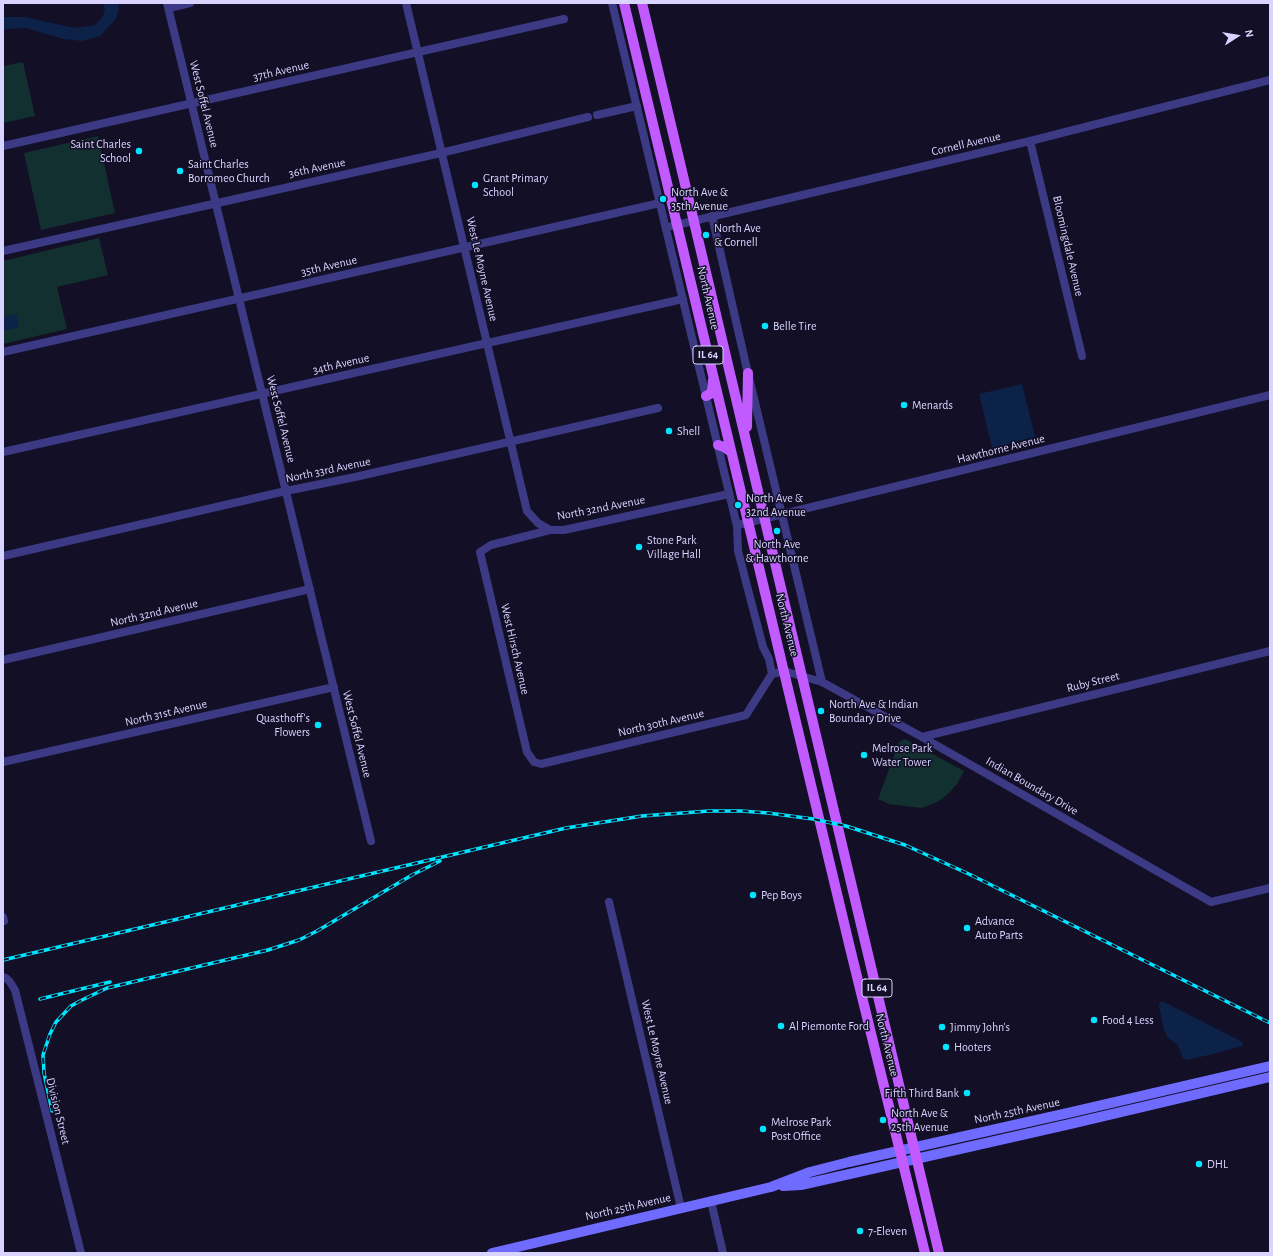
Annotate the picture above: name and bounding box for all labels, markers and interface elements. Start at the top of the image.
north arrow [1217,16,1257,56]
text: N [1243,29,1255,38]
street label: 37th Avenue [252,58,310,84]
street label: West Soffel Avenue [186,59,222,149]
street label: Cornell Avenue [930,129,1002,159]
place label: Saint Charles School [70,137,131,165]
marker: Saint Charles School [134,146,144,156]
street label: 36th Avenue [287,155,347,181]
place label: Saint Charles Borromeo Church [188,157,270,185]
marker: Saint Charles Borromeo Church [175,166,185,176]
place label: Grant Primary School [483,171,548,199]
marker: Grant Primary School [470,180,480,190]
place label: North Ave & 35th Avenue [671,185,728,213]
marker: North Ave & 35th Avenue [658,194,668,204]
street label: Bloomingdale Avenue [1049,194,1087,298]
street label: West Le Moyne Avenue [463,215,501,323]
place label: North Ave & Cornell [714,221,761,249]
marker: North Ave & Cornell [701,230,711,240]
street label: 35th Avenue [300,253,358,279]
street label: North Avenue [694,265,722,331]
place label: Belle Tire [773,319,816,333]
marker: Belle Tire [760,321,770,331]
road number: IL 64 [693,346,723,364]
street label: 34th Avenue [311,350,371,378]
street label: West Soffel Avenue [263,374,299,464]
place label: Menards [912,398,953,412]
marker: Menards [899,400,909,410]
place label: Shell [677,424,700,438]
marker: Shell [664,426,674,436]
street label: Hawthorne Avenue [956,431,1046,467]
street label: North 33rd Avenue [284,454,372,486]
place label: North Ave & 32nd Avenue [746,491,806,519]
street label: North 32nd Avenue [556,492,646,524]
marker: North Ave & 32nd Avenue [733,500,743,510]
marker: North Ave & Hawthorne [772,526,782,536]
place label: Stone Park Village Hall [647,533,701,561]
place label: North Ave & Hawthorne [745,537,809,565]
marker: Stone Park Village Hall [634,542,644,552]
street label: North Avenue [772,592,802,658]
street label: North 32nd Avenue [109,596,199,630]
street label: West Hirsch Avenue [498,602,532,696]
street label: Ruby Street [1065,668,1121,696]
street label: West Soffel Avenue [339,689,375,779]
street label: North 31st Avenue [123,697,209,729]
place label: North Ave & Indian Boundary Drive [829,697,918,725]
street label: North 30th Avenue [617,706,705,740]
marker: North Ave & Indian Boundary Drive [816,706,826,716]
place label: Quasthoff's Flowers [256,711,310,739]
marker: Quasthoff's Flowers [313,720,323,730]
place label: Melrose Park Water Tower [872,741,932,769]
marker: Melrose Park Water Tower [859,750,869,760]
street label: Indian Boundary Drive [983,754,1081,818]
place label: Pep Boys [761,888,802,902]
marker: Pep Boys [748,890,758,900]
place label: Advance Auto Parts [975,914,1023,942]
marker: Advance Auto Parts [962,923,972,933]
road number: IL 64 [862,979,892,997]
street label: West Le Moyne Avenue [638,998,676,1106]
street label: North Avenue [872,1012,902,1078]
place label: Food 4 Less [1102,1013,1154,1027]
marker: Food 4 Less [1089,1015,1099,1025]
place label: Al Piemonte Ford [789,1019,869,1033]
place label: Jimmy John's [950,1020,1010,1034]
marker: Al Piemonte Ford [776,1021,786,1031]
marker: Jimmy John's [937,1022,947,1032]
place label: Hooters [954,1040,991,1054]
marker: Hooters [941,1042,951,1052]
street label: Division Street [43,1076,73,1146]
place label: Fifth Third Bank [885,1086,959,1100]
marker: Fifth Third Bank [962,1088,972,1098]
street label: North 25th Avenue [973,1095,1061,1127]
place label: North Ave & 25th Avenue [891,1106,949,1134]
place label: Melrose Park Post Office [771,1115,831,1143]
marker: North Ave & 25th Avenue [878,1115,888,1125]
marker: Melrose Park Post Office [758,1124,768,1134]
place label: DHL [1207,1157,1228,1171]
marker: DHL [1194,1159,1204,1169]
street label: North 25th Avenue [584,1190,672,1224]
place label: 7-Eleven [868,1224,907,1238]
marker: 7-Eleven [855,1226,865,1236]

